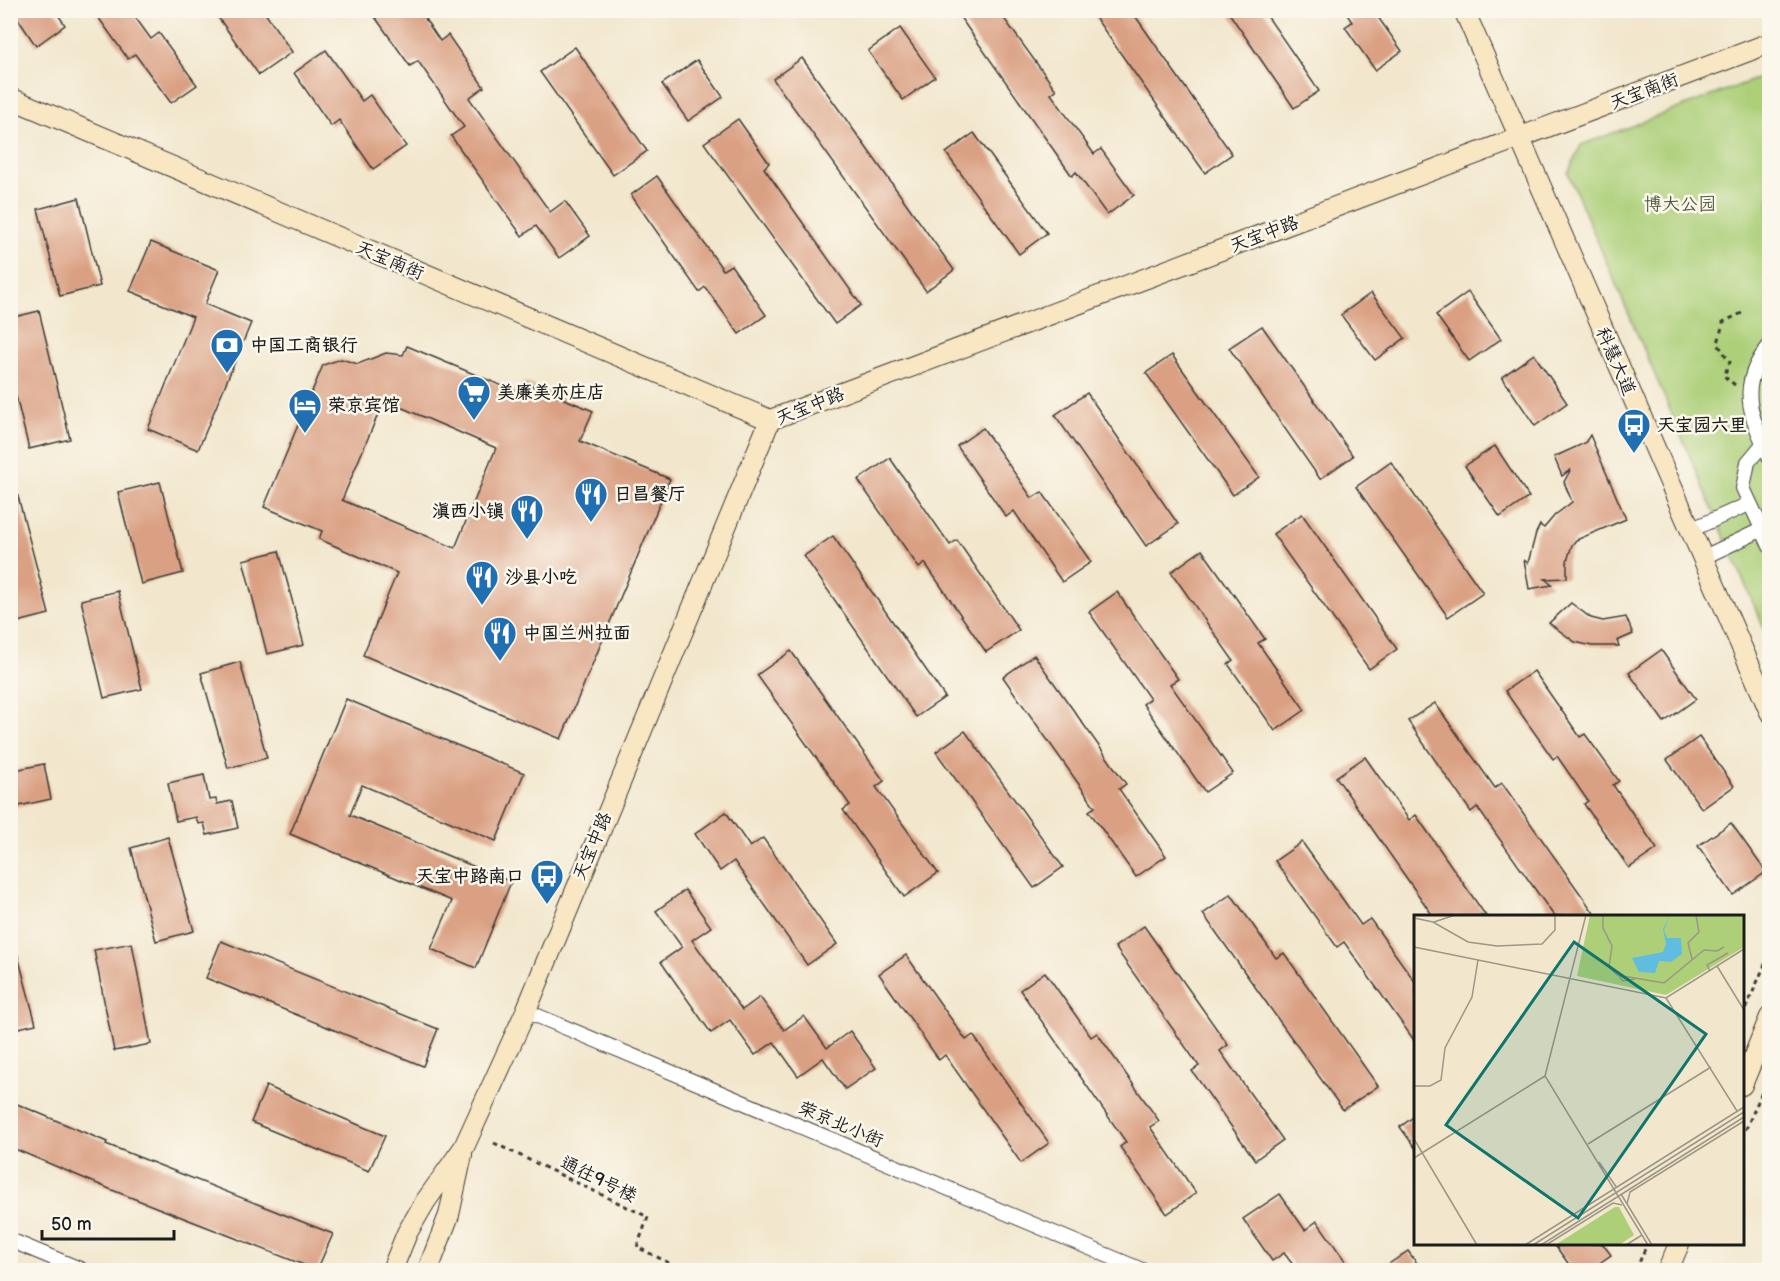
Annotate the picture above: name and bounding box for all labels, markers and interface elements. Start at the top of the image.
street label: 天宝南街 [1607,69,1682,114]
park label: 博大公园 [1644,194,1716,215]
street label: 天宝中路 [1227,212,1302,257]
street label: 天宝南街 [353,237,427,284]
street label: 科慧大道 [1591,324,1640,398]
bank icon: 中国工商银行 [209,327,245,374]
place label: 中国工商银行 [250,335,358,356]
supermarket icon: 美廉美亦庄店 [456,374,492,421]
place label: 美廉美亦庄店 [497,382,605,403]
street label: 天宝中路 [773,383,847,430]
hotel icon: 荣京宾馆 [287,387,323,434]
place label: 荣京宾馆 [328,395,400,416]
bus stop icon: 天宝园六里 [1616,407,1652,454]
place label: 天宝园六里 [1657,415,1747,436]
restaurant icon: 日昌餐厅 [573,476,609,523]
place label: 日昌餐厅 [614,484,686,505]
restaurant icon: 滇西小镇 [509,493,545,540]
place label: 滇西小镇 [432,501,504,522]
restaurant icon: 沙县小吃 [464,559,500,606]
place label: 沙县小吃 [505,567,577,588]
restaurant icon: 中国兰州拉面 [482,615,518,662]
place label: 中国兰州拉面 [523,623,631,644]
street label: 天宝中路 [569,809,616,883]
bus stop icon: 天宝中路南口 [529,858,565,905]
place label: 天宝中路南口 [416,866,524,887]
inset map [1414,915,1744,1245]
street label: 荣京北小街 [795,1097,886,1152]
street label: 通往9号楼 [557,1152,640,1207]
scale bar [42,1203,174,1241]
text: 50 m [51,1214,92,1235]

